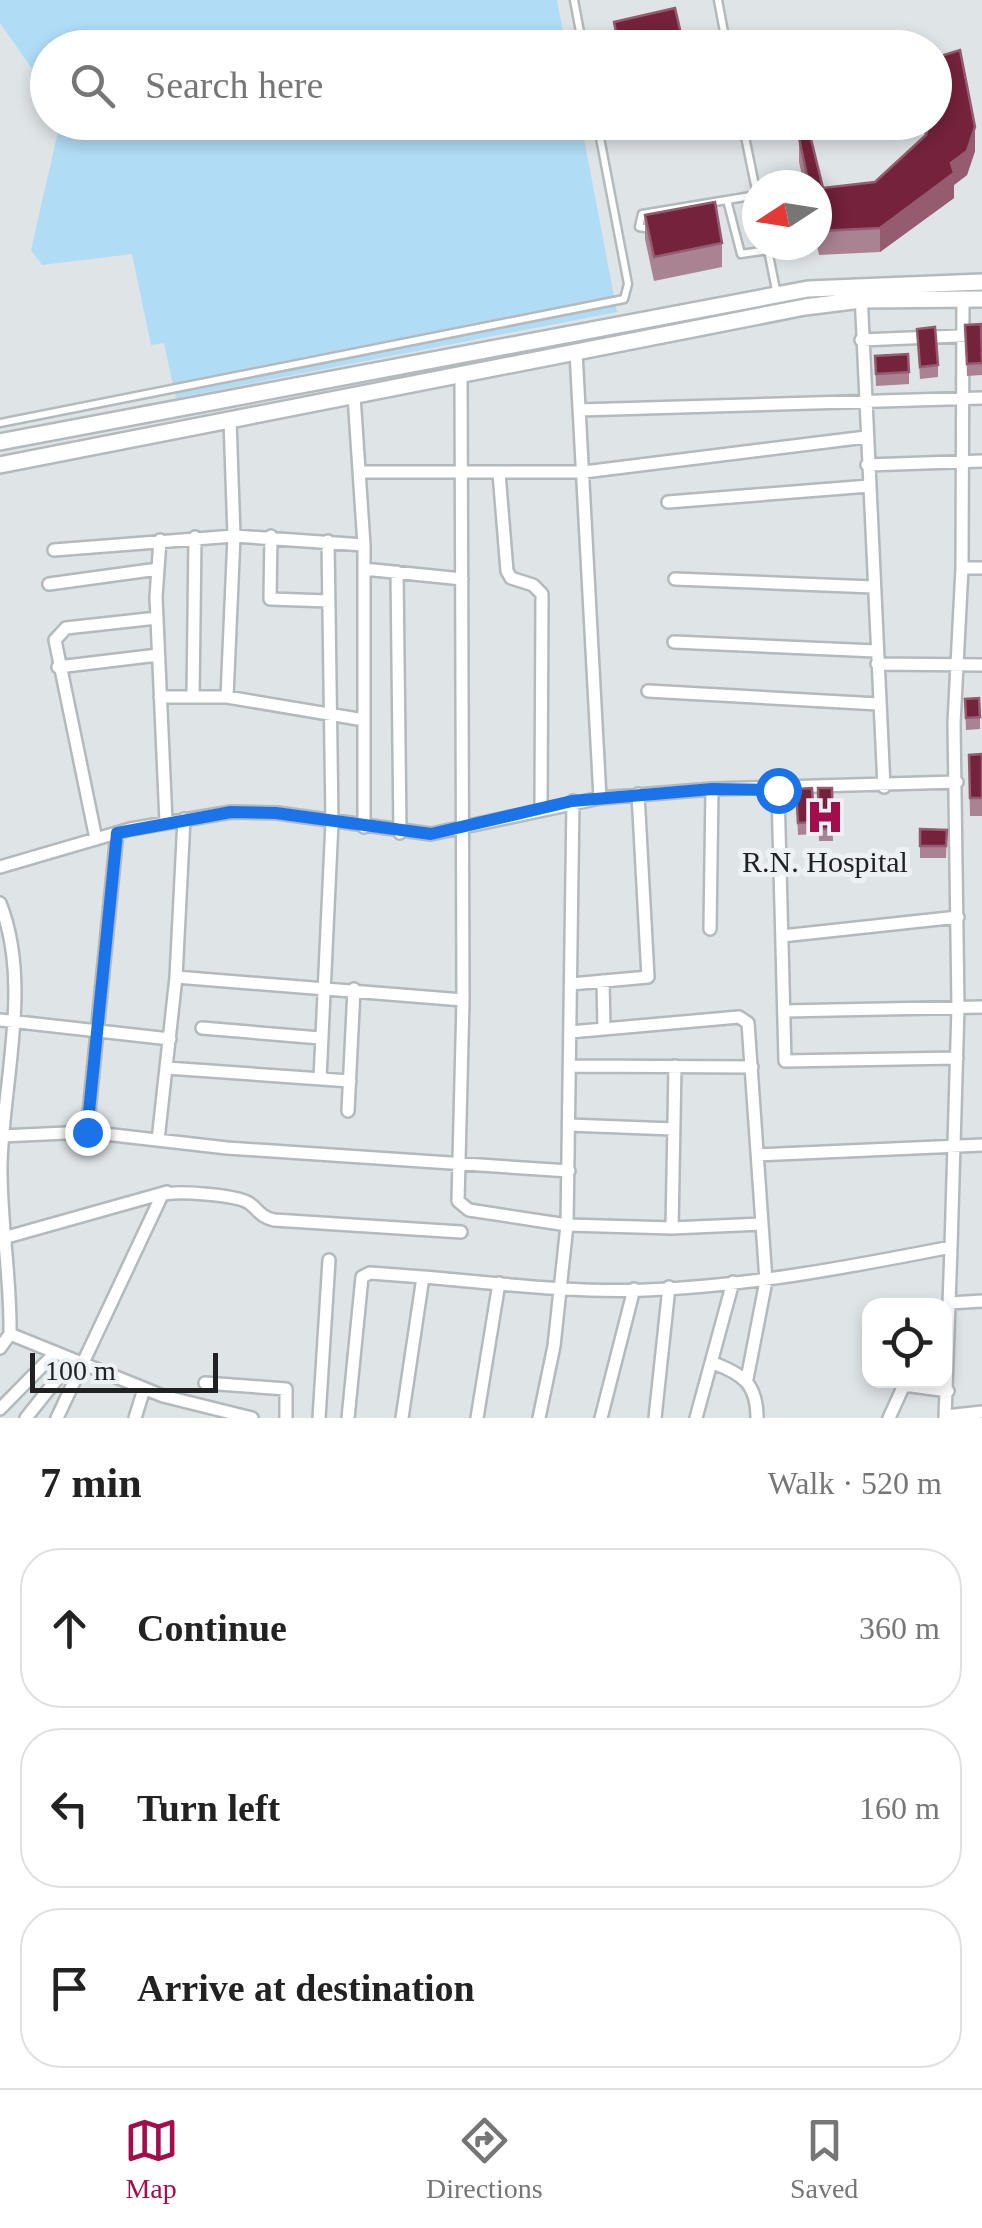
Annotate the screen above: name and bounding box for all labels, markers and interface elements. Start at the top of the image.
search box [30,30,952,140]
icon: search [65,58,120,113]
text: Search here [145,64,323,106]
north arrow [742,170,832,260]
route start [756,768,802,814]
hospital icon: R.N. Hospital [804,796,846,838]
place label: R.N. Hospital [742,845,908,878]
route end [65,1110,111,1156]
map controls [862,1298,952,1388]
button: locate [862,1298,952,1388]
scale bar [30,1348,218,1392]
text: 100 m [45,1355,116,1386]
text: 7 min [40,1460,142,1506]
text: Walk · 520 m [768,1465,942,1501]
icon: ahead [42,1601,97,1656]
text: Continue [137,1607,287,1649]
text: 360 m [859,1610,940,1646]
icon: left [42,1781,97,1836]
text: Turn left [137,1787,280,1829]
text: 160 m [859,1790,940,1826]
icon: arrive [42,1961,97,2016]
text: Arrive at destination [137,1967,475,2009]
tab: Map [124,2113,179,2205]
tab: Directions [426,2113,543,2205]
tab: Saved [790,2113,858,2205]

